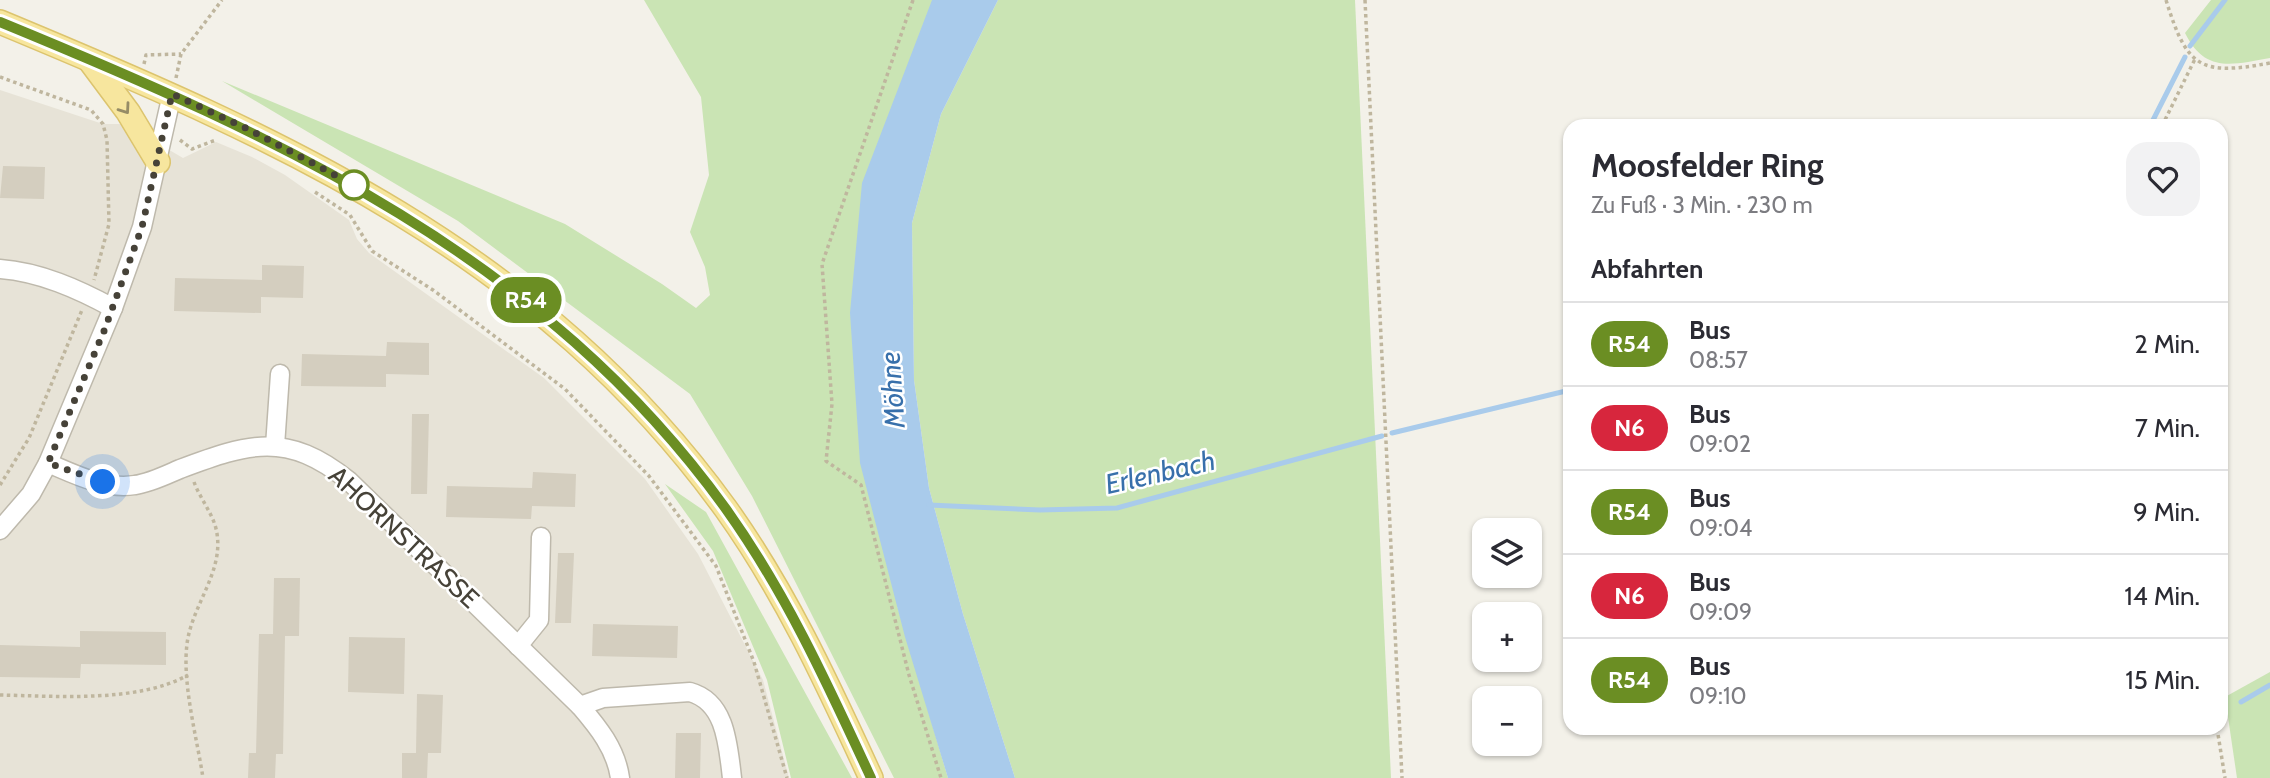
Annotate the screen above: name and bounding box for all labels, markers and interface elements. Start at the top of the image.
one-way arrow [117,101,129,114]
button: heart [2126,142,2200,216]
text: Moosfelder Ring [1591,145,1823,185]
unlabelled marker [339,170,369,200]
text: Zu Fuß · 3 Min. · 230 m [1591,191,1813,219]
text: Abfahrten [1591,253,1703,285]
line badge: R54 [486,277,566,323]
text: R54 [505,285,547,314]
text: Bus [1689,314,1730,346]
text: 2 Min. [2134,328,2200,360]
text: R54 [1608,329,1651,358]
text: 08:57 [1689,346,1748,374]
water label: Möhne [872,350,912,430]
text: Bus [1689,398,1730,430]
text: 7 Min. [2135,412,2200,444]
text: N6 [1614,413,1645,442]
text: 09:02 [1689,430,1751,458]
water label: Erlenbach [1102,443,1218,501]
street label: AHORNSTRASSE [322,459,486,615]
your location [85,464,120,499]
text: Bus [1689,482,1730,514]
text: 9 Min. [2133,496,2200,528]
text: R54 [1608,497,1651,526]
text: 09:04 [1689,514,1752,542]
map controls [1472,518,1542,756]
button: layers [1472,518,1542,588]
text: Bus [1689,566,1730,598]
text: 14 Min. [2124,580,2200,612]
text: N6 [1614,581,1645,610]
text: 09:09 [1689,598,1752,626]
button: + [1472,602,1542,672]
text: Bus [1689,650,1730,682]
text: 15 Min. [2125,664,2200,696]
text: R54 [1608,665,1651,694]
text: 09:10 [1689,682,1746,710]
button: − [1472,686,1542,756]

